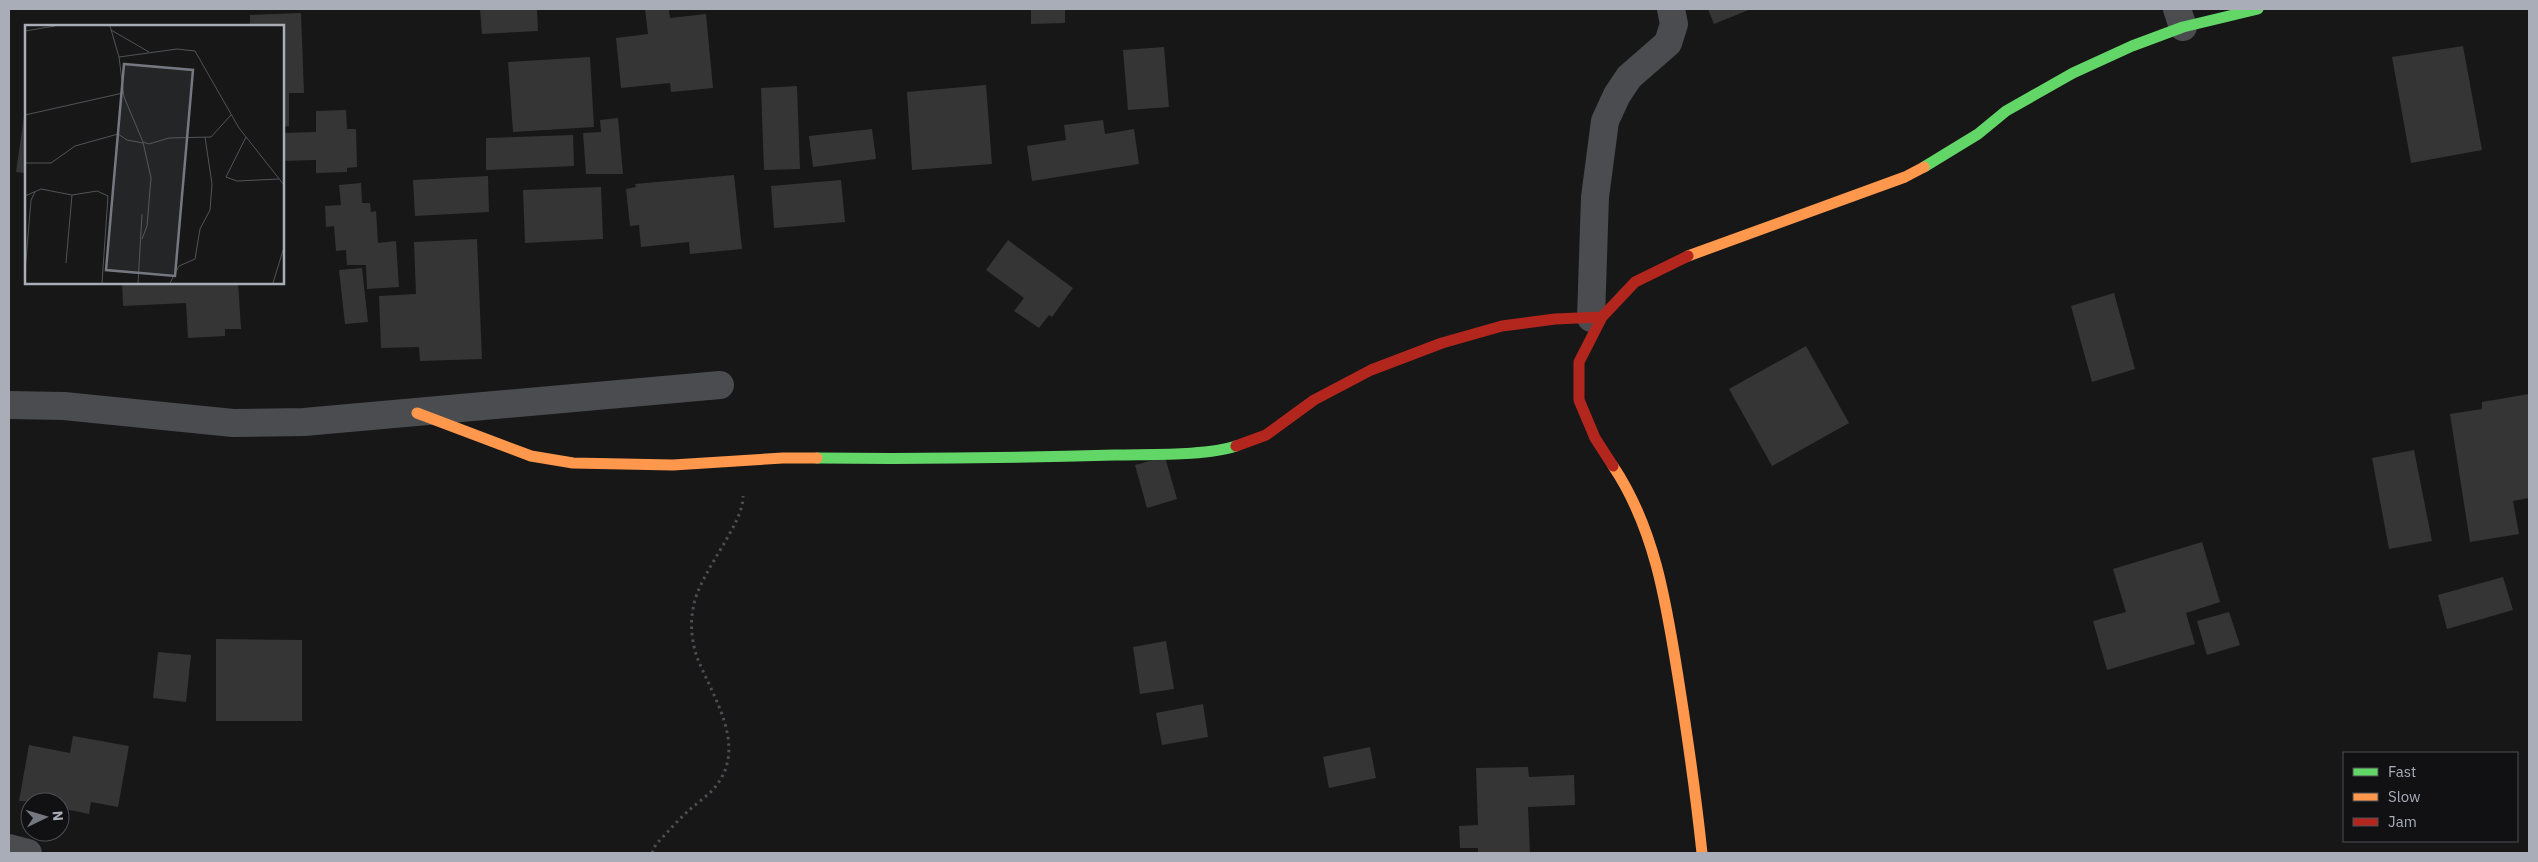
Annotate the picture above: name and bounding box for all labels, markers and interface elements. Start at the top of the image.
inset map [25,25,284,284]
legend [2343,752,2518,842]
text: Fast [2388,762,2416,781]
text: Slow [2388,787,2421,806]
north arrow [20,792,70,842]
text: N [49,810,67,822]
text: Jam [2388,812,2417,831]

